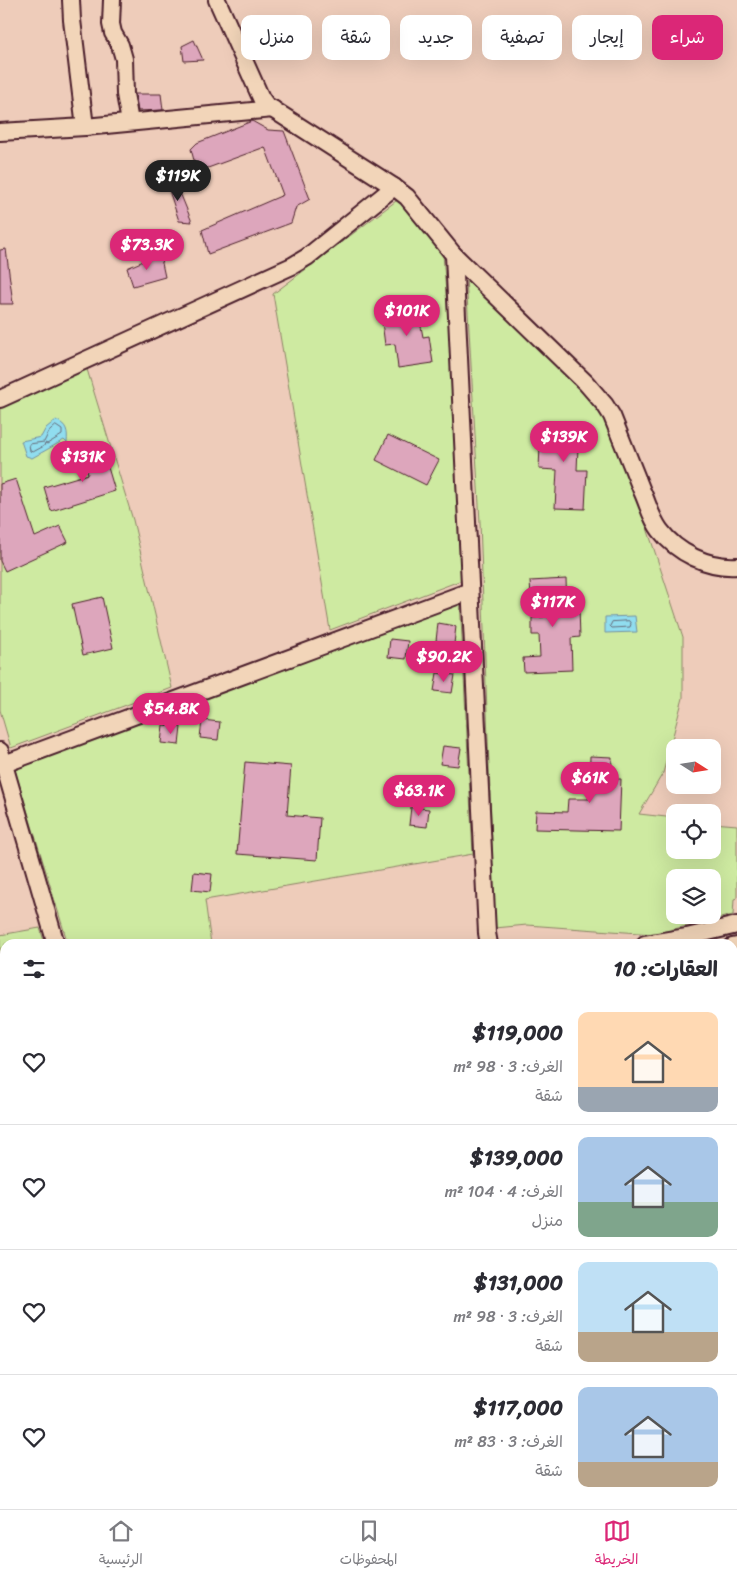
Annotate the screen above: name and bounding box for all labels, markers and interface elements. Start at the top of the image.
chip: منزل [241,15,312,60]
chip: شقة [322,15,390,60]
chip: جديد [400,15,472,60]
chip: تصفية [482,15,562,60]
chip: إيجار [572,15,642,60]
chip: شراء [652,15,723,60]
pin: $119K [143,160,213,202]
text: $119K [156,161,200,190]
pin: $73.3K [106,228,188,271]
text: $73.3K [121,230,173,259]
pin: $101K [372,294,442,337]
text: $101K [385,296,429,325]
pin: $139K [529,420,599,463]
text: $139K [541,422,587,451]
pin: $131K [48,440,118,483]
text: $131K [61,442,105,471]
pin: $117K [518,586,588,628]
text: $117K [531,587,575,616]
pin: $90.2K [403,640,485,683]
text: $90.2K [417,642,471,671]
pin: $54.8K [130,692,212,735]
text: $54.8K [144,694,198,723]
north arrow [666,739,721,794]
map controls [666,739,721,924]
pin: $61K [560,762,620,804]
text: $61K [572,763,608,792]
pin: $63.1K [378,774,460,817]
text: $63.1K [394,776,444,805]
button: locate [666,804,721,859]
button: layers [666,869,721,924]
text: العقارات: 10 [614,950,718,988]
icon: filters [20,955,48,983]
text: $119,000 [472,1014,563,1052]
icon: home [618,1032,678,1092]
icon: heart [20,1048,48,1076]
text: الغرف: 3 · 98 m² [453,1052,563,1081]
text: شقة [535,1081,563,1110]
text: $139,000 [470,1139,563,1177]
icon: home [618,1157,678,1217]
icon: heart [20,1173,48,1201]
text: الغرف: 4 · 104 m² [445,1177,563,1206]
text: منزل [531,1206,563,1235]
text: $131,000 [474,1264,563,1302]
icon: home [618,1282,678,1342]
icon: heart [20,1298,48,1326]
text: الغرف: 3 · 98 m² [453,1302,563,1331]
text: شقة [535,1331,563,1360]
text: $117,000 [473,1389,563,1427]
icon: home [618,1407,678,1467]
icon: heart [20,1423,48,1451]
text: الغرف: 3 · 83 m² [455,1427,563,1456]
text: شقة [535,1456,563,1485]
tab: الرئيسية [99,1517,143,1572]
tab: المحفوظات [340,1517,397,1572]
tab: الخريطة [595,1517,638,1572]

